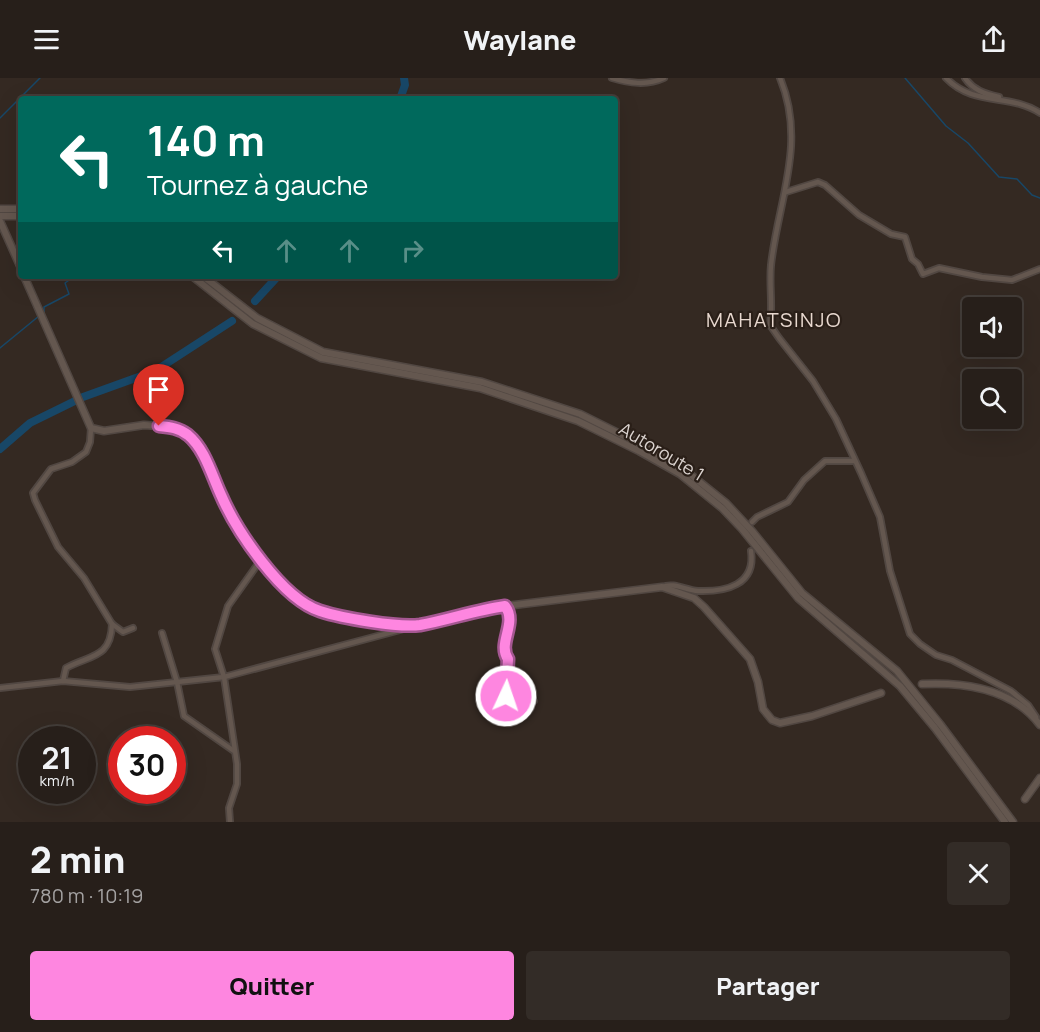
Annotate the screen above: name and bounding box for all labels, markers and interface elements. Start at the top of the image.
text: Waylane [464,21,576,58]
icon: menu [30,23,63,56]
icon: share [977,23,1010,56]
text: 140 m [147,111,265,169]
icon: left [48,120,126,198]
text: Tournez à gauche [147,166,368,203]
icon: left [207,234,240,267]
icon: ahead [270,234,303,267]
icon: ahead [333,234,366,267]
icon: right [396,234,429,267]
map controls [962,297,1022,429]
button: sound [962,297,1022,357]
district label: MAHATSINJO [706,306,842,333]
pin [133,364,184,426]
button: search [962,369,1022,429]
icon: arrive [142,373,175,406]
street label: Autoroute 1 [615,416,709,486]
position arrow [474,664,538,728]
speed limit sign: 30 [108,726,186,804]
text: 21 [41,737,73,778]
text: km/h [40,770,74,791]
text: 2 min [30,835,125,884]
button: close [947,842,1010,905]
text: 780 m · 10:19 [30,882,144,909]
button: Quitter [30,951,514,1020]
button: Partager [526,951,1010,1020]

